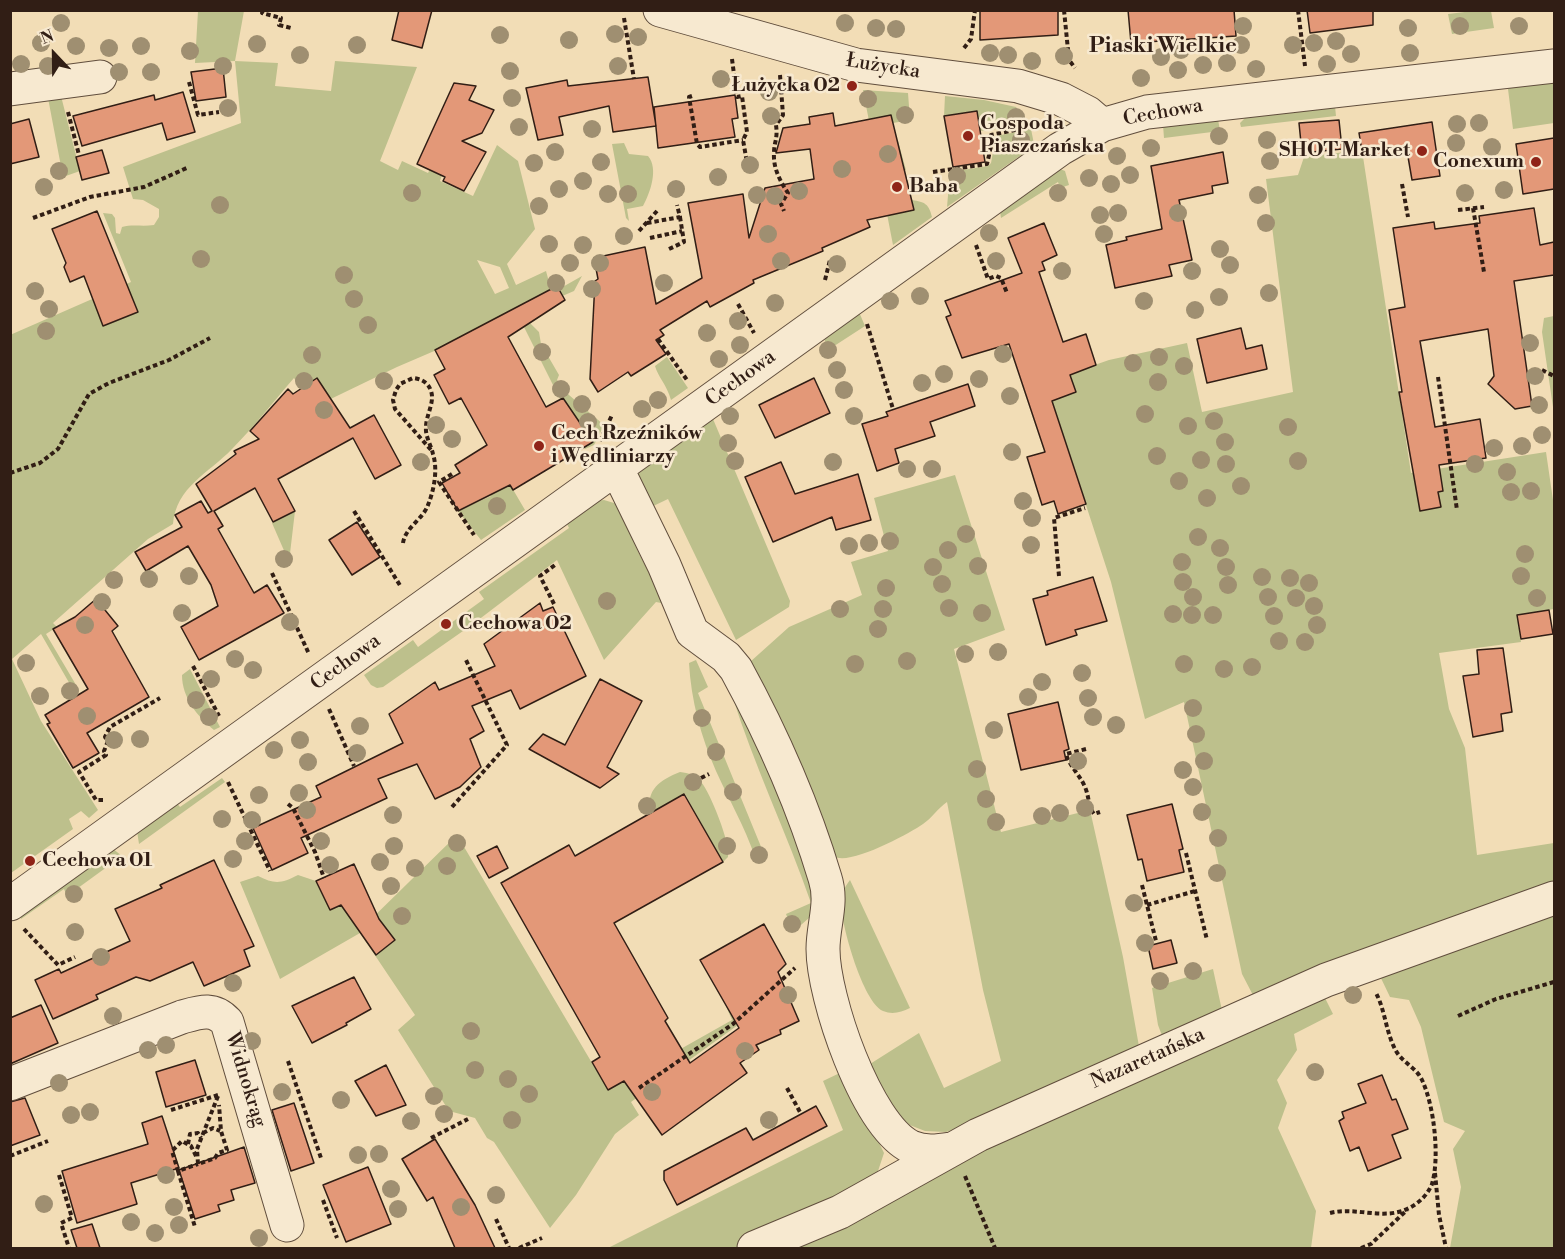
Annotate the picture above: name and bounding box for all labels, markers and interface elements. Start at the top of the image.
north arrow [24,24,84,84]
text: N [38,26,57,49]
district label: Piaski Wielkie [1089,34,1237,60]
street label: Łużycka [844,49,922,85]
place label: Łużycka 02 [731,74,840,98]
marker: Łużycka 02 [845,79,859,93]
street label: Cechowa [1121,94,1205,132]
place label: Gospoda Piaszczańska [980,112,1104,159]
marker: Gospoda Piaszczańska [961,129,975,143]
place label: SHOT Market [1279,139,1410,163]
marker: SHOT Market [1415,144,1429,158]
place label: Conexum [1433,150,1524,174]
marker: Conexum [1529,155,1543,169]
place label: Baba [909,175,958,199]
marker: Baba [890,180,904,194]
street label: Cechowa [701,346,781,412]
place label: Cech Rzeźników i Wędliniarzy [551,422,702,469]
marker: Cech Rzeźników i Wędliniarzy [532,439,546,453]
place label: Cechowa 02 [458,612,572,636]
marker: Cechowa 02 [439,617,453,631]
street label: Cechowa [306,630,386,696]
place label: Cechowa 01 [42,849,152,873]
marker: Cechowa 01 [23,854,37,868]
street label: Nazaretańska [1087,1023,1209,1095]
street label: Widnokrąg [219,1030,271,1130]

